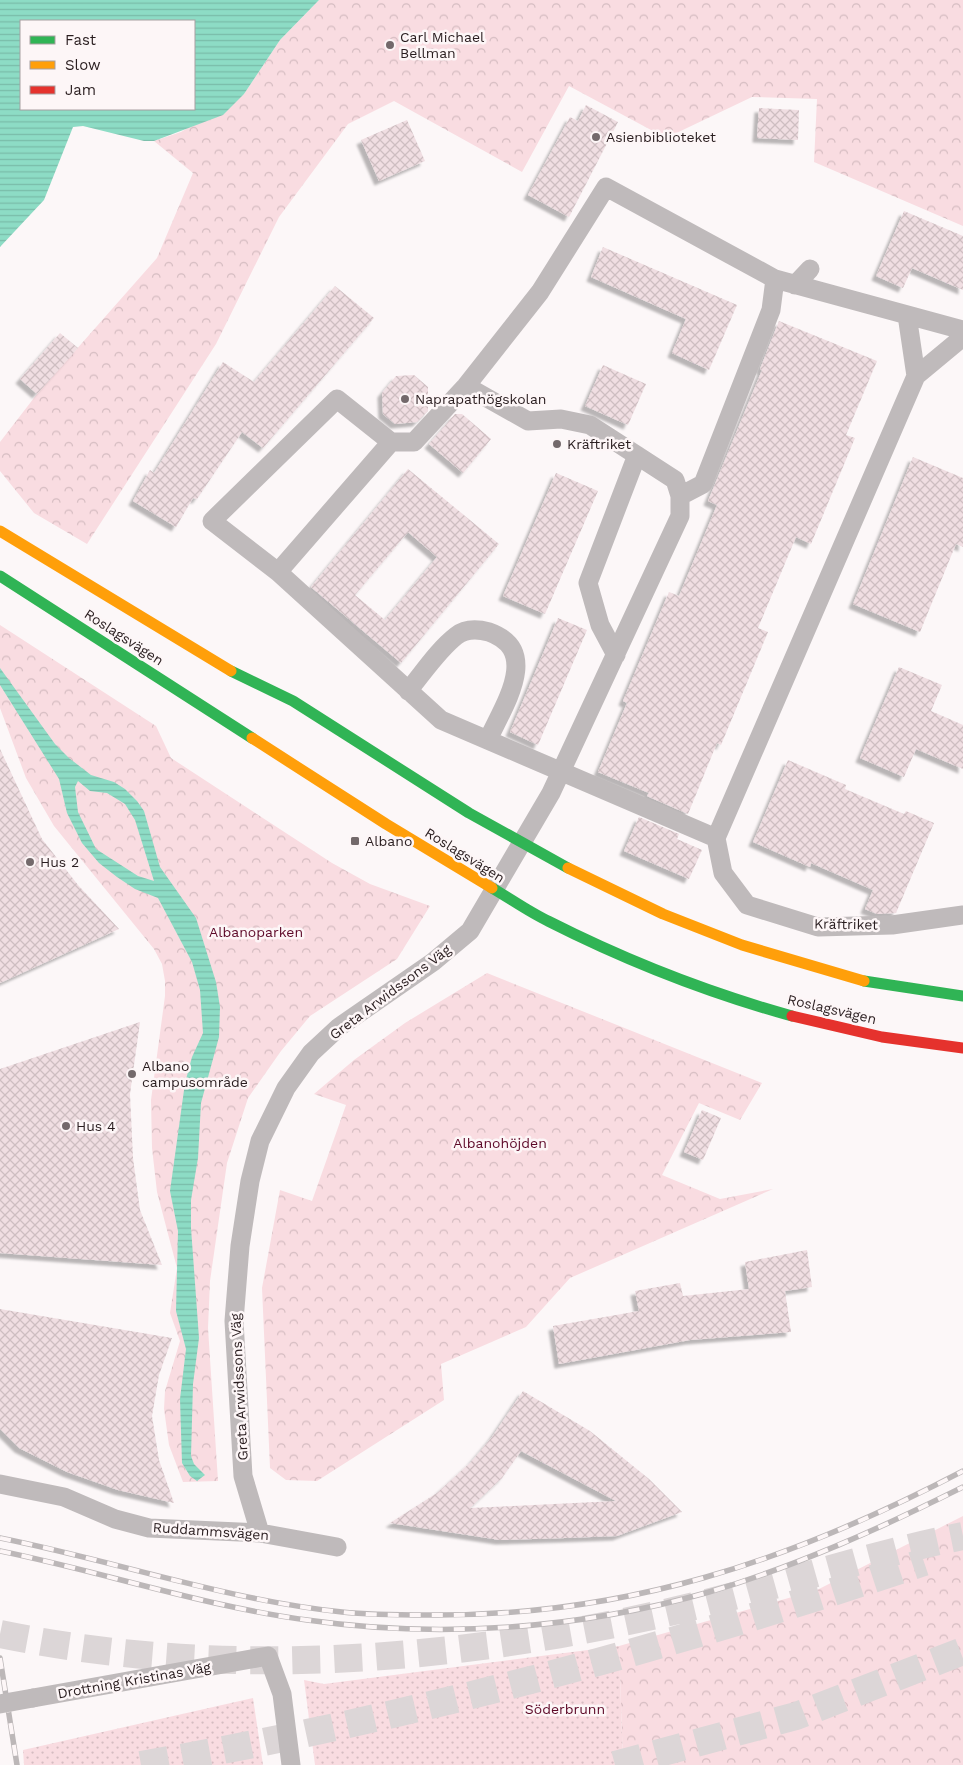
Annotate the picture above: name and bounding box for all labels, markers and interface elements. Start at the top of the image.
legend [20,20,195,110]
place label: Carl Michael Bellman [400,29,485,61]
text: Fast [65,31,97,49]
marker: Carl Michael Bellman [384,39,396,51]
text: Slow [65,56,101,74]
text: Jam [65,81,96,99]
place label: Asienbiblioteket [606,129,716,145]
marker: Asienbiblioteket [590,131,602,143]
place label: Naprapathögskolan [415,391,546,407]
marker: Naprapathögskolan [399,393,411,405]
place label: Kräftriket [567,436,631,452]
marker: Kräftriket [551,438,563,450]
street label: Roslagsvägen [82,606,166,668]
street label: Roslagsvägen [422,824,508,886]
place label: Albano [365,833,412,849]
marker: Albano [349,835,361,847]
place label: Hus 2 [40,854,79,870]
marker: Hus 2 [24,856,36,868]
street label: Kräftriket [814,915,878,933]
park label: Albanoparken [209,924,303,940]
street label: Greta Arwidssons Väg [326,941,454,1043]
street label: Roslagsvägen [786,991,878,1027]
place label: Albano campusområde [142,1058,248,1090]
marker: Albano campusområde [126,1068,138,1080]
place label: Hus 4 [76,1118,116,1134]
marker: Hus 4 [60,1120,72,1132]
park label: Albanohöjden [453,1135,547,1151]
street label: Greta Arwidssons Väg [227,1312,251,1461]
street label: Ruddammsvägen [152,1519,270,1543]
street label: Drottning Kristinas Väg [56,1659,212,1701]
park label: Söderbrunn [525,1701,605,1717]

